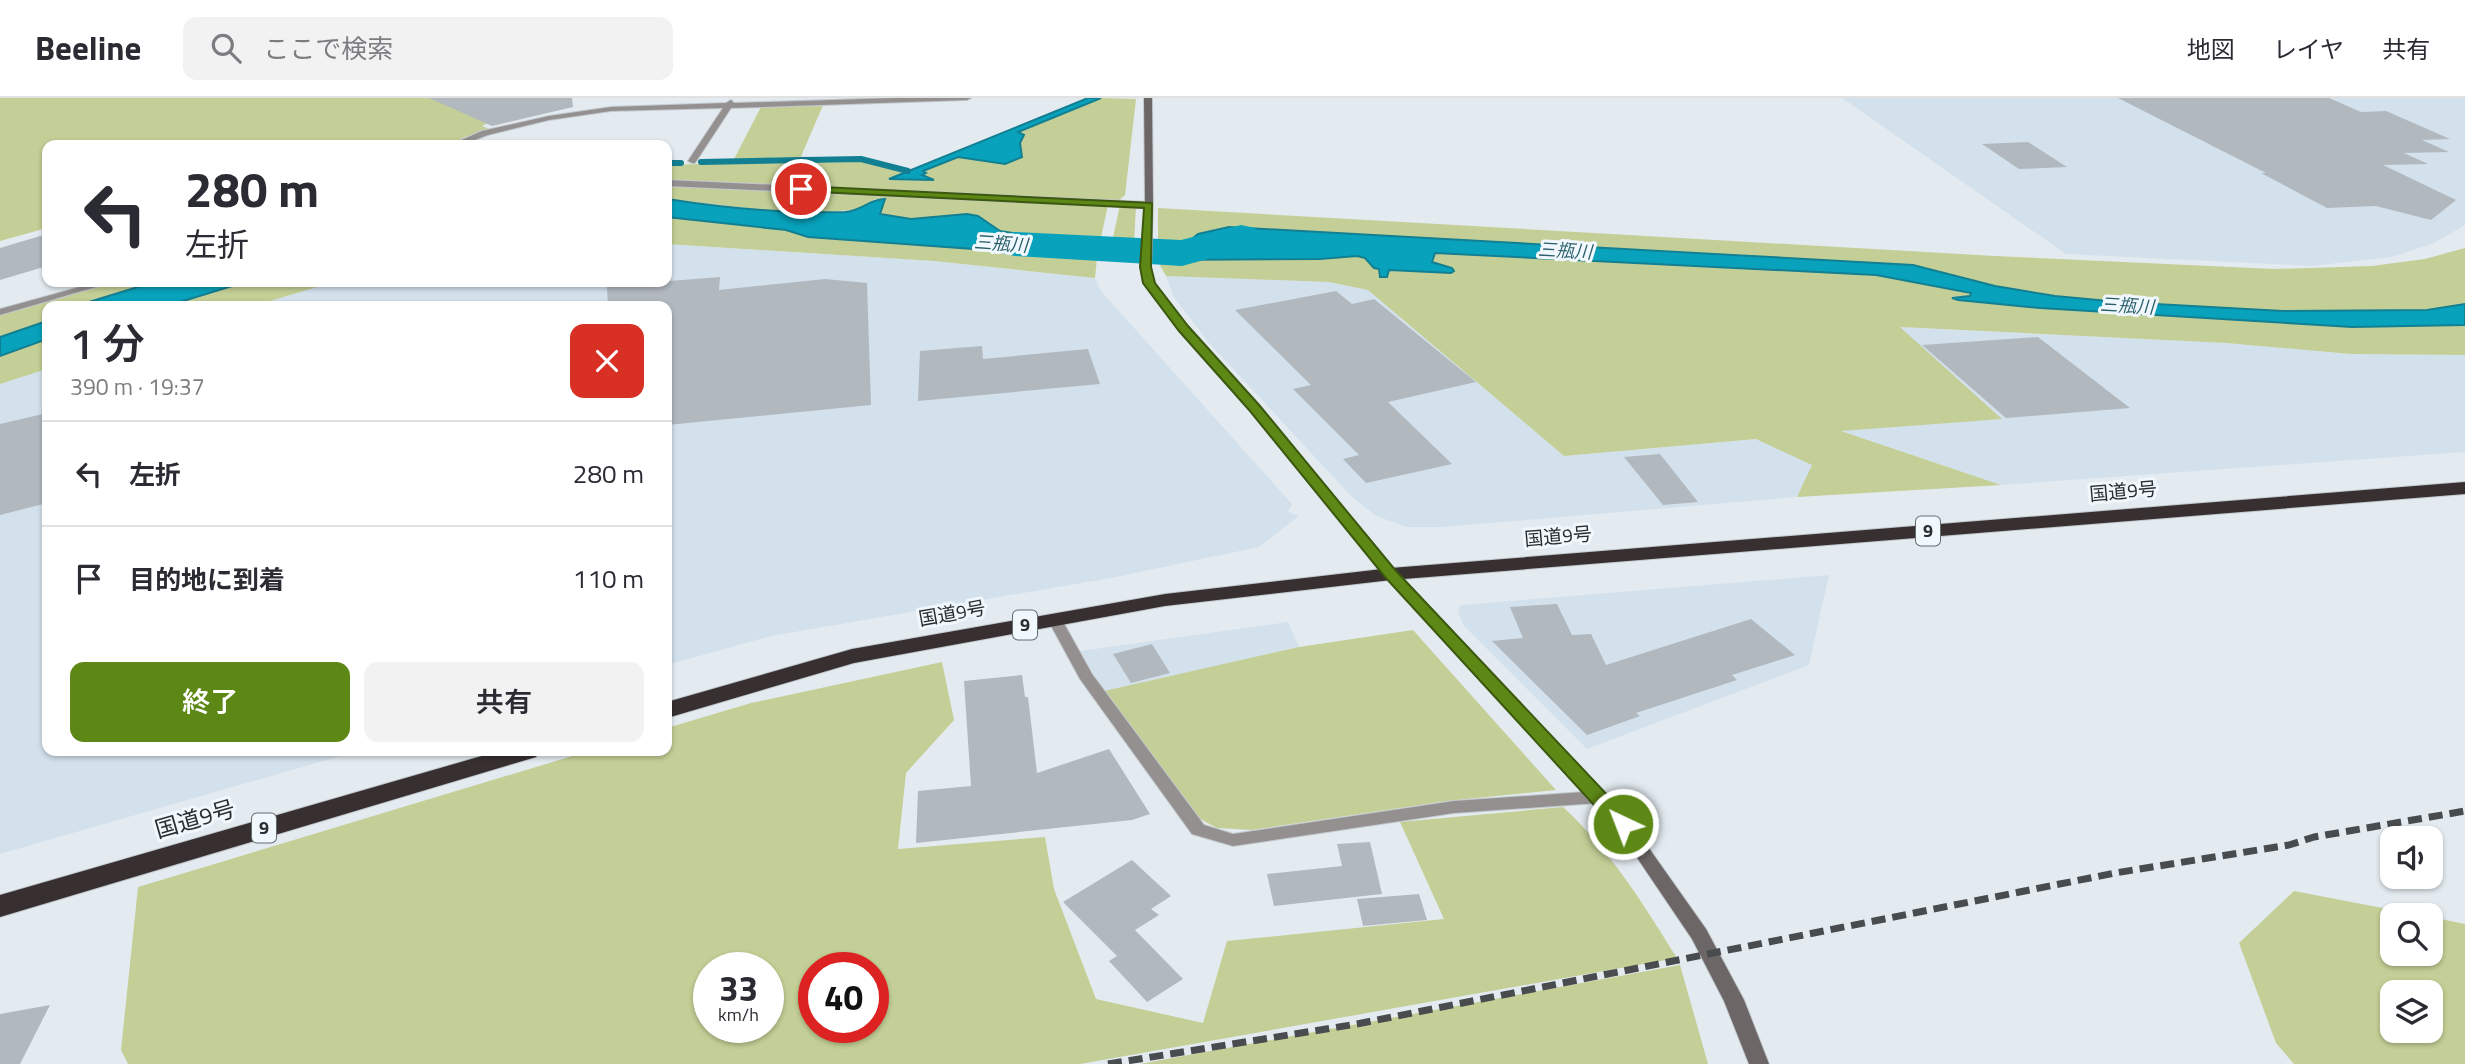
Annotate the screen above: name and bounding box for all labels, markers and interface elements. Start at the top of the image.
search box [183,17,673,80]
text: Beeline [35,23,141,73]
icon: search [207,29,245,67]
text: ここで検索 [263,29,393,68]
text: 地図 [2187,31,2235,67]
text: レイヤ [2273,31,2344,67]
text: 共有 [2382,31,2430,67]
text: 280 m [185,151,319,226]
pin [771,159,831,219]
icon: left [70,168,161,259]
icon: arrive [782,170,820,208]
text: 左折 [185,220,249,268]
water label: 三瓶川 [973,228,1031,259]
water label: 三瓶川 [1537,236,1595,265]
water label: 三瓶川 [2099,291,2157,320]
text: 1 分 [70,311,145,375]
button: close [570,324,644,398]
text: 390 m · 19:37 [70,369,205,404]
text: 280 m [573,454,644,493]
icon: left [70,455,108,493]
text: 左折 [129,455,181,494]
street label: 国道9号 [2088,473,2158,508]
road number: 9 [1916,516,1940,545]
street label: 国道9号 [1523,518,1593,553]
text: 110 m [573,559,644,598]
icon: arrive [70,560,108,598]
text: 目的地に到着 [129,560,285,599]
street label: 国道9号 [916,592,988,633]
road number: 9 [1013,610,1037,640]
button: 終了 [70,662,350,742]
button: 共有 [364,662,644,742]
position arrow [1586,787,1660,861]
street label: 国道9号 [151,790,239,847]
road number: 9 [252,814,276,842]
map controls [2380,826,2443,1043]
button: sound [2380,826,2443,889]
button: search [2380,903,2443,966]
speed limit sign: 40 [798,952,889,1043]
text: 33 [719,961,758,1015]
button: layers [2380,980,2443,1043]
text: km/h [718,1001,759,1028]

